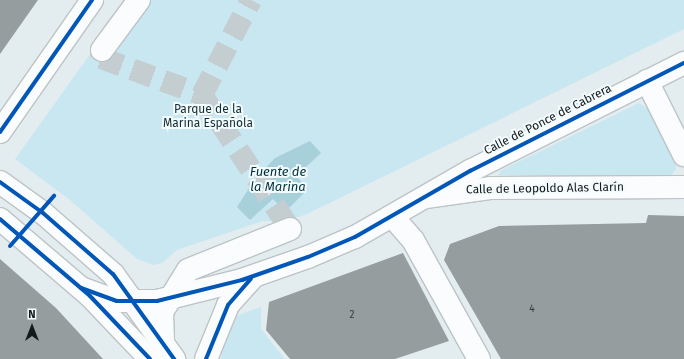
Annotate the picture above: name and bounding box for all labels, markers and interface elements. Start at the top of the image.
street label: Calle de Ponce de Cabrera [482,82,614,158]
park label: Parque de la Marina Española [163,103,253,131]
water label: Fuente de la Marina [250,165,306,196]
street label: Calle de Leopoldo Alas Clarín [466,180,624,198]
house number: 4 [529,304,535,316]
north arrow [12,307,52,347]
text: N [28,308,36,321]
house number: 2 [350,310,354,322]

